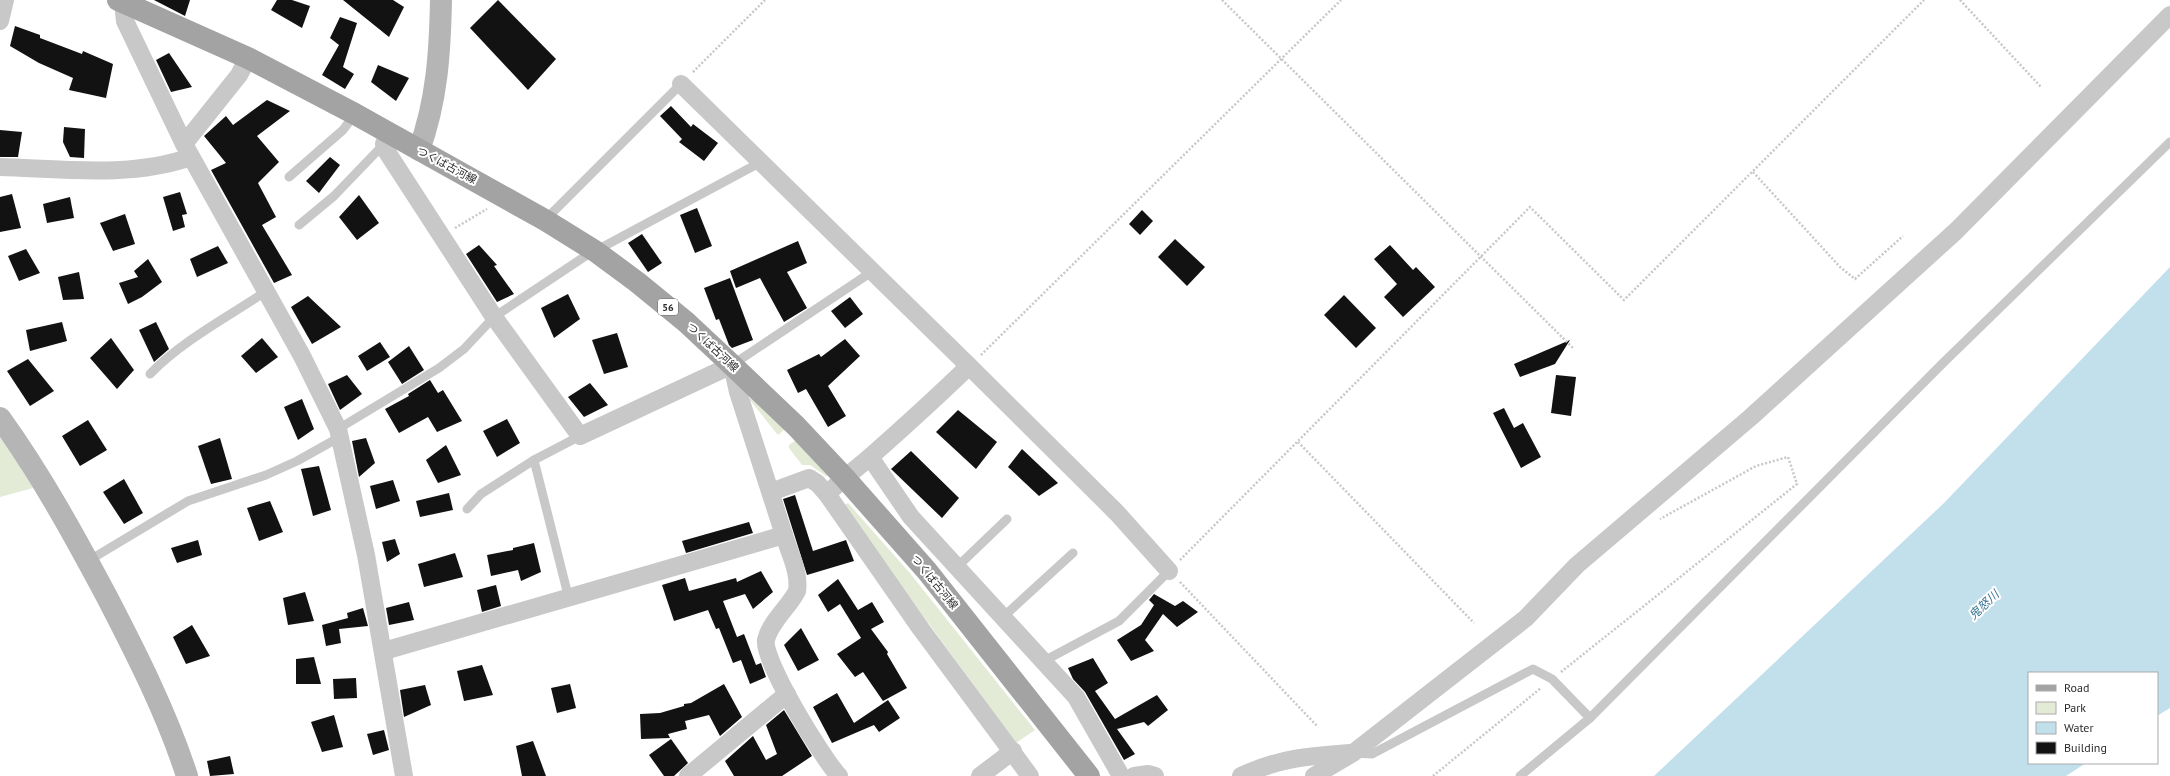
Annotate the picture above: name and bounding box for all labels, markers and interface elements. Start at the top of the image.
street label: つくば古河線 [415,143,479,187]
road number: 56 [658,299,678,315]
street label: つくば古河線 [684,319,742,375]
street label: つくば古河線 [909,552,961,612]
water label: 鬼怒川 [1965,586,2003,622]
legend [2028,672,2158,764]
text: Road [2064,680,2089,695]
text: Park [2064,700,2086,715]
text: Water [2064,720,2094,735]
text: Building [2064,740,2107,755]

